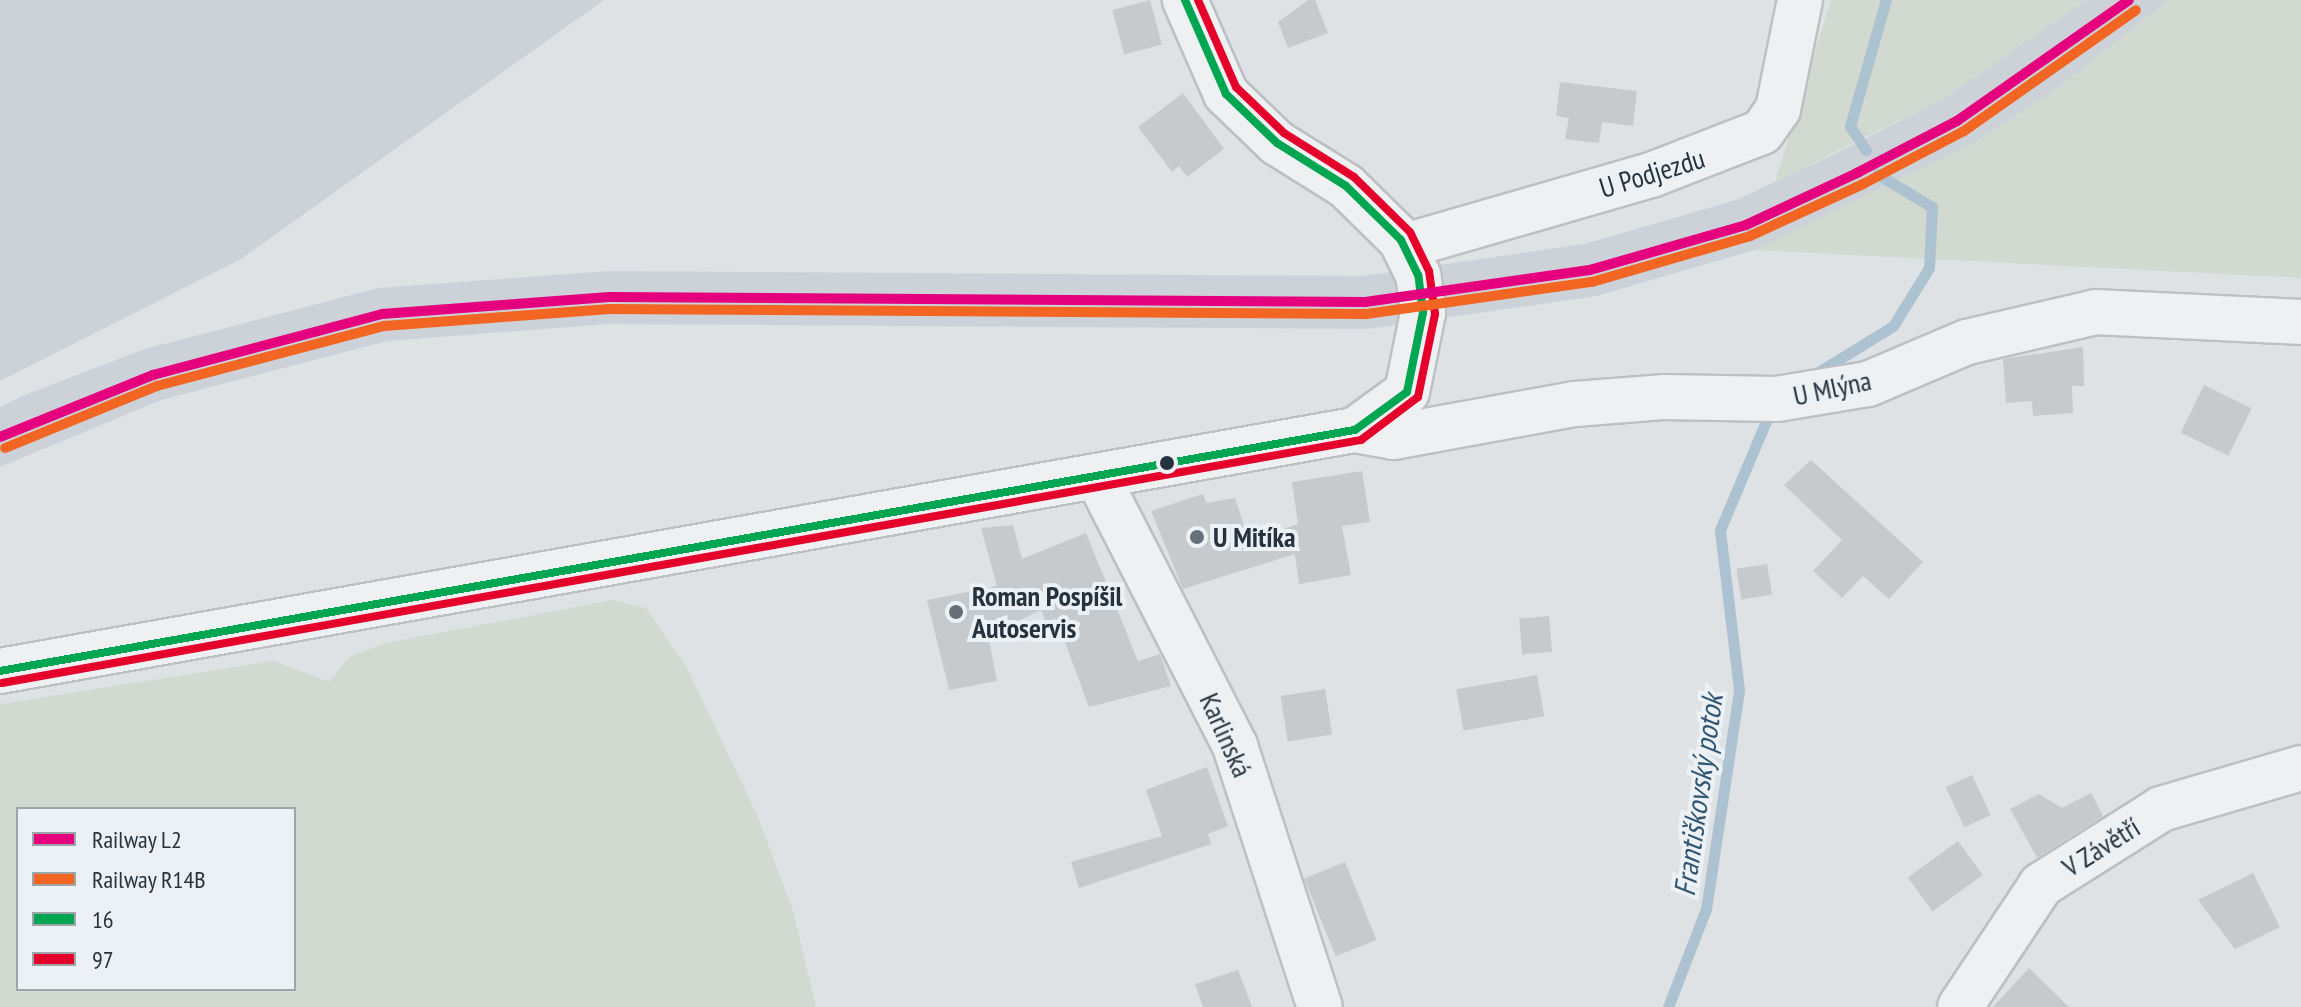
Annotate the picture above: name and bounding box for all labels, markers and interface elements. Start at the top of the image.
street label: U Podjezdu [1595,141,1709,205]
street label: U Mlýna [1790,363,1874,413]
unlabelled marker [1159,455,1175,471]
place label: U Mitíka [1213,520,1296,554]
marker: U Mitíka [1188,528,1206,546]
place label: Roman Pospíšil Autoservis [972,579,1122,645]
marker: Roman Pospíšil Autoservis [947,603,965,621]
street label: Karlinská [1193,688,1259,782]
water label: Františkovský potok [1666,691,1730,899]
legend [16,807,296,991]
street label: V Závětří [2056,810,2146,884]
text: Railway L2 [92,824,182,855]
text: Railway R14B [92,864,206,895]
text: 16 [92,904,114,935]
text: 97 [92,944,114,975]

